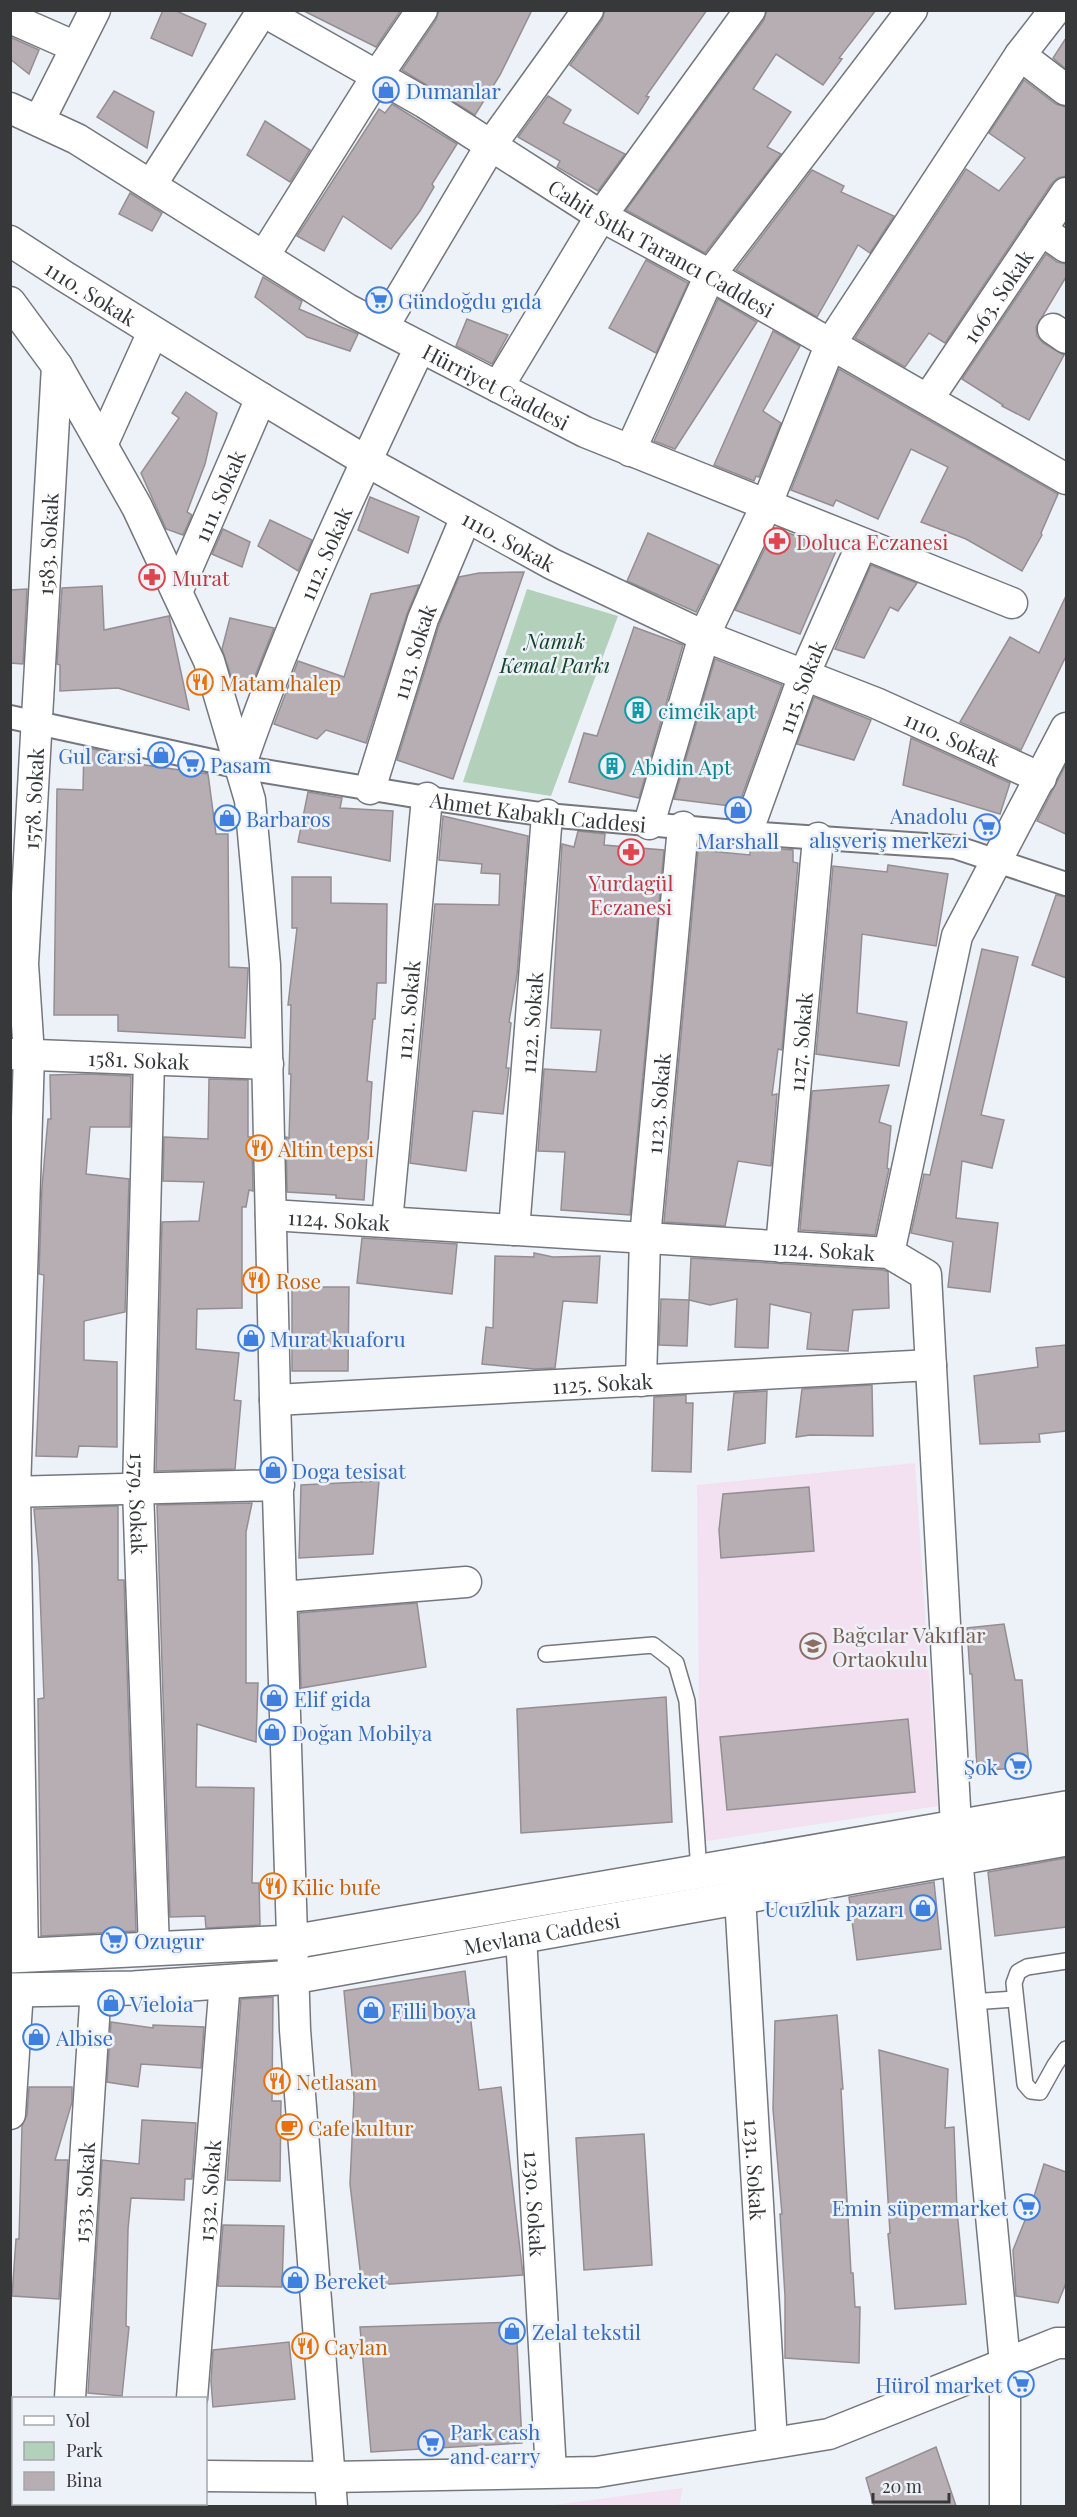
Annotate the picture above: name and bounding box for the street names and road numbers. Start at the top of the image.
street label: Cahit Sıtkı Tarancı Caddesi [543,172,780,323]
street label: 1063. Sokak [956,243,1039,348]
street label: 1110. Sokak [40,254,142,332]
street label: Hürriyet Caddesi [418,337,575,436]
street label: 1111. Sokak [186,445,251,546]
street label: 1583. Sokak [30,492,64,596]
street label: 1112. Sokak [292,501,358,605]
street label: 1110. Sokak [457,503,561,577]
street label: 1113. Sokak [385,599,442,703]
street label: 1115. Sokak [770,635,832,737]
street label: 1110. Sokak [900,704,1005,772]
street label: 1578. Sokak [16,746,49,851]
street label: Ahmet Kabaklı Caddesi [427,784,648,838]
street label: 1121. Sokak [388,958,426,1061]
street label: 1122. Sokak [512,970,549,1075]
street label: 1127. Sokak [781,990,818,1093]
street label: 1581. Sokak [88,1043,191,1075]
street label: 1123. Sokak [639,1051,676,1156]
street label: 1124. Sokak [287,1202,391,1236]
street label: 1124. Sokak [772,1232,876,1266]
street label: 1125. Sokak [551,1366,654,1399]
street label: 1579. Sokak [124,1452,154,1556]
street label: Mevlana Caddesi [461,1905,622,1960]
street label: 1231. Sokak [739,2118,773,2222]
street label: 1532. Sokak [190,2138,226,2243]
street label: 1533. Sokak [66,2140,100,2244]
street label: 1230. Sokak [519,2150,553,2258]

